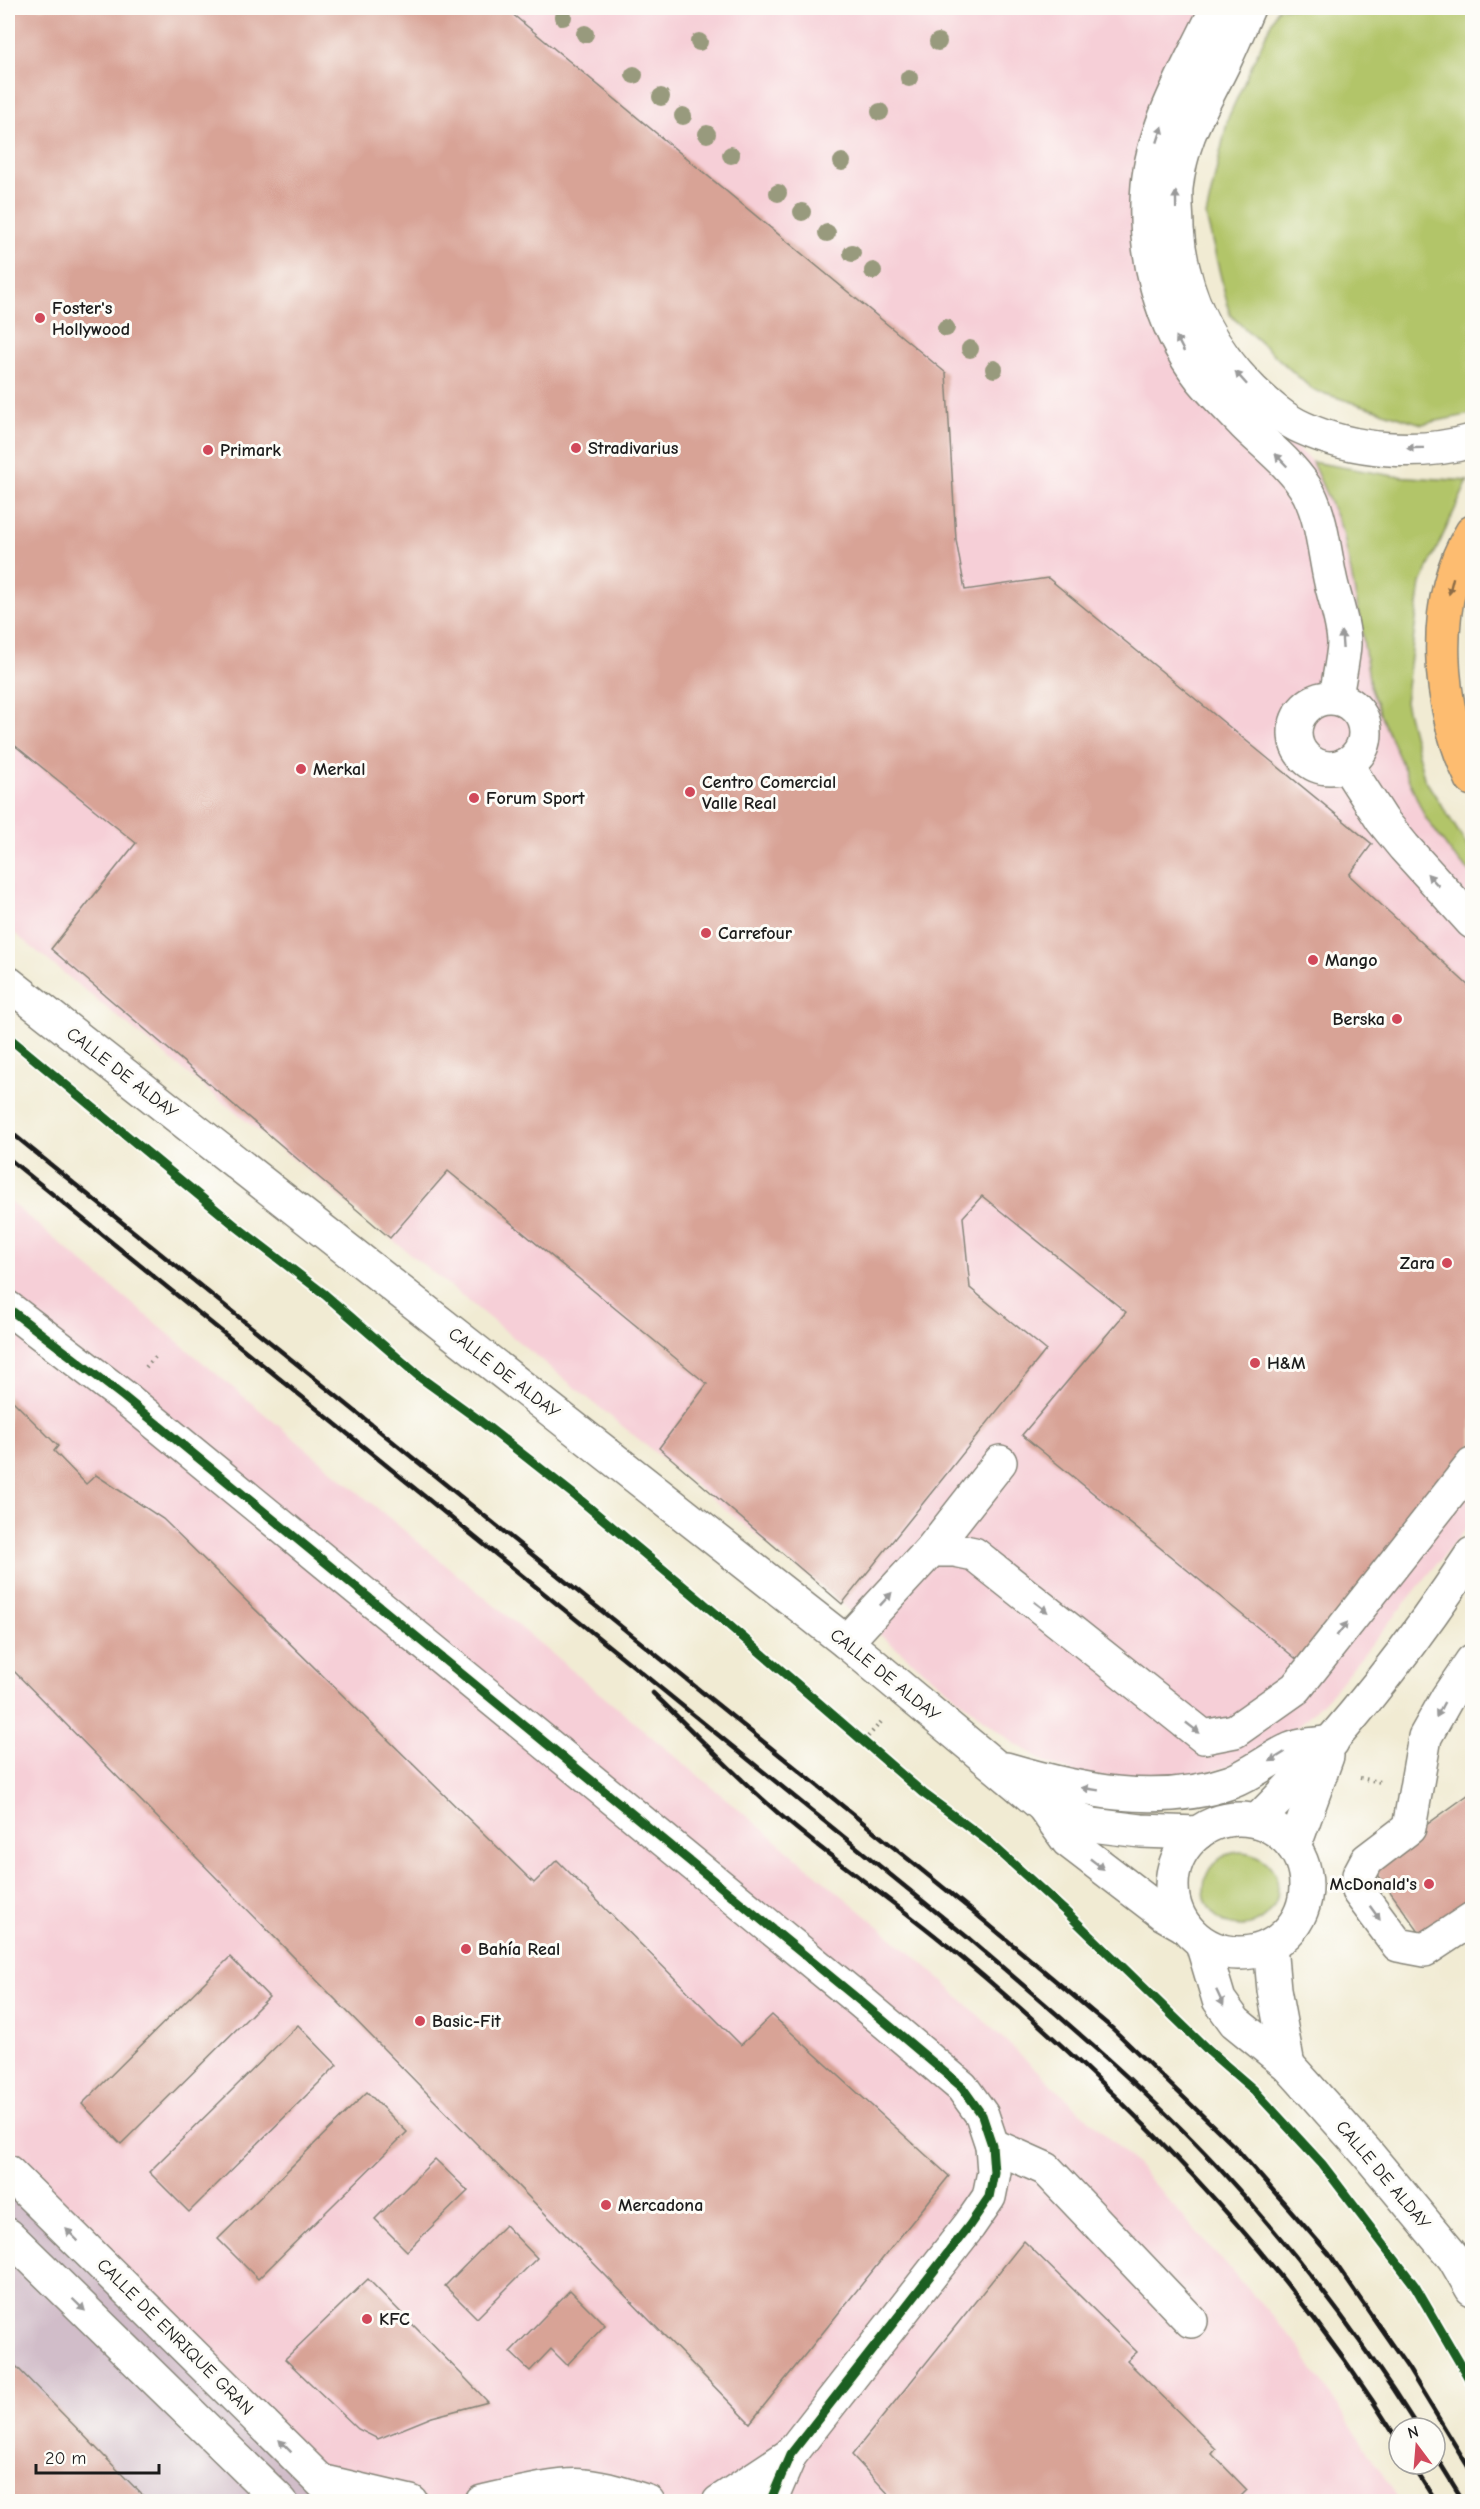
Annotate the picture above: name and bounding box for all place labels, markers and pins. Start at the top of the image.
place label: Foster's Hollywood [52,298,130,340]
marker: Foster's Hollywood [33,311,47,325]
place label: Stradivarius [588,438,679,459]
place label: Primark [220,440,281,461]
marker: Stradivarius [569,441,583,455]
marker: Primark [201,443,215,457]
place label: Merkal [313,759,366,780]
marker: Merkal [294,762,308,776]
place label: Centro Comercial Valle Real [702,772,836,814]
marker: Centro Comercial Valle Real [683,785,697,799]
place label: Forum Sport [486,788,586,809]
marker: Forum Sport [467,791,481,805]
place label: Carrefour [718,923,793,944]
marker: Carrefour [699,926,713,940]
place label: Mango [1325,950,1378,971]
marker: Mango [1306,953,1320,967]
place label: Berska [1333,1009,1385,1030]
marker: Berska [1390,1012,1404,1026]
place label: Zara [1400,1253,1435,1274]
marker: Zara [1440,1256,1454,1270]
place label: H&M [1267,1353,1306,1374]
marker: H&M [1248,1356,1262,1370]
place label: McDonald's [1330,1874,1417,1895]
marker: McDonald's [1422,1877,1436,1891]
place label: Bahía Real [478,1939,560,1960]
marker: Bahía Real [459,1942,473,1956]
place label: Basic-Fit [432,2011,502,2032]
marker: Basic-Fit [413,2014,427,2028]
place label: Mercadona [618,2195,703,2216]
marker: Mercadona [599,2198,613,2212]
place label: KFC [379,2309,410,2330]
marker: KFC [360,2312,374,2326]

